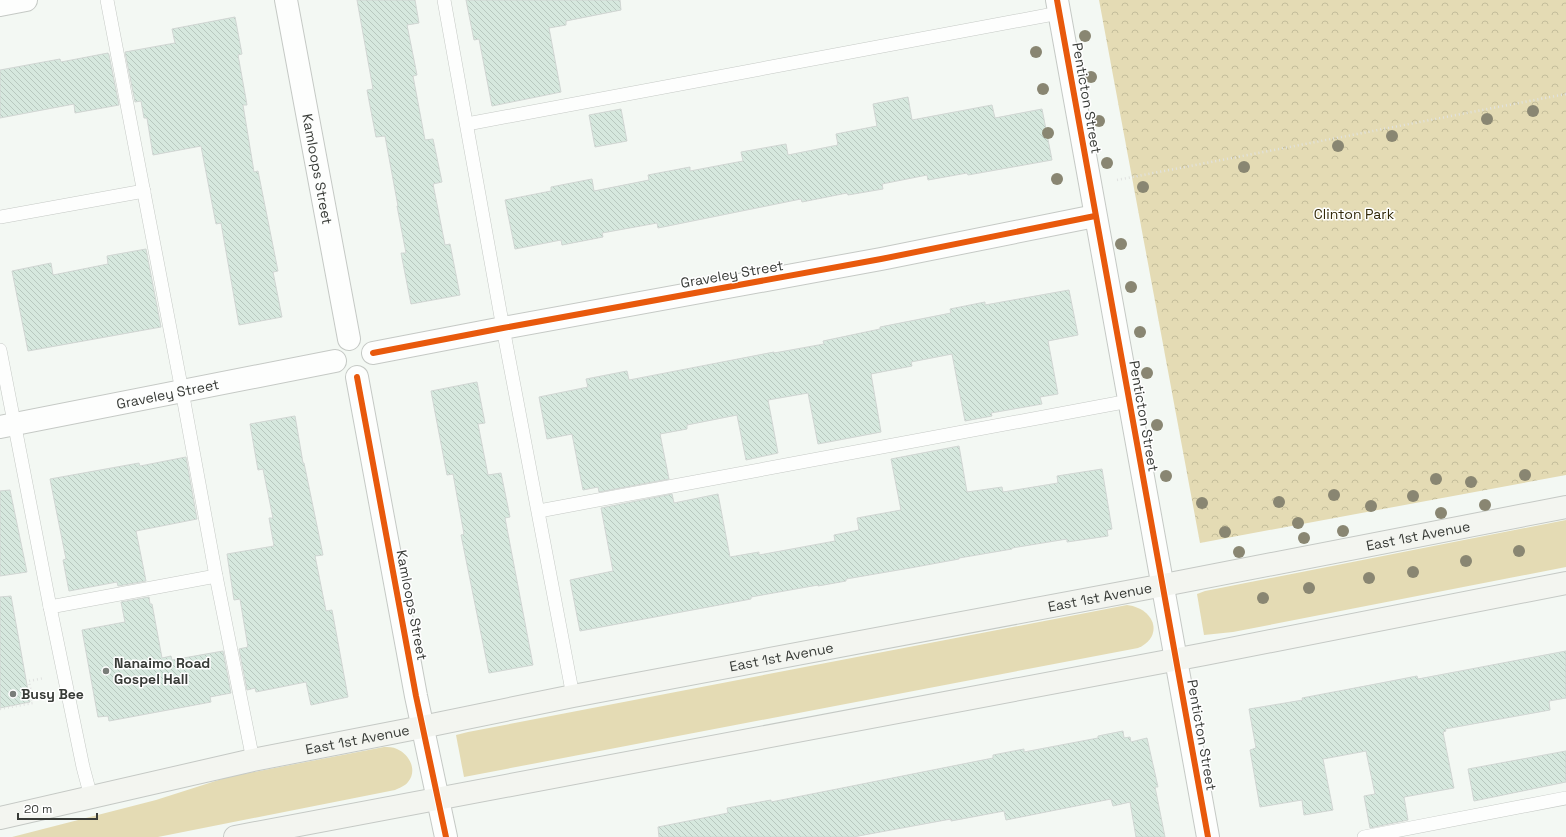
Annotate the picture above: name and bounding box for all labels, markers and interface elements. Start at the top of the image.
street label: Penticton Street [1068,41,1106,155]
street label: Kamloops Street [298,112,337,226]
park label: Clinton Park [1314,205,1395,223]
street label: Graveley Street [679,256,785,292]
street label: Penticton Street [1125,359,1163,473]
street label: Graveley Street [115,375,221,413]
street label: East 1st Avenue [1364,517,1472,555]
street label: Kamloops Street [392,548,432,662]
street label: East 1st Avenue [1046,578,1153,616]
street label: East 1st Avenue [728,638,835,675]
place label: Nanaimo Road Gospel Hall [114,654,210,688]
marker: Nanaimo Road Gospel Hall [101,666,111,676]
street label: Penticton Street [1183,678,1221,792]
place label: Busy Bee [21,685,84,703]
marker: Busy Bee [8,689,18,699]
street label: East 1st Avenue [304,721,411,759]
scale bar [18,795,97,821]
text: 20 m [24,801,52,817]

